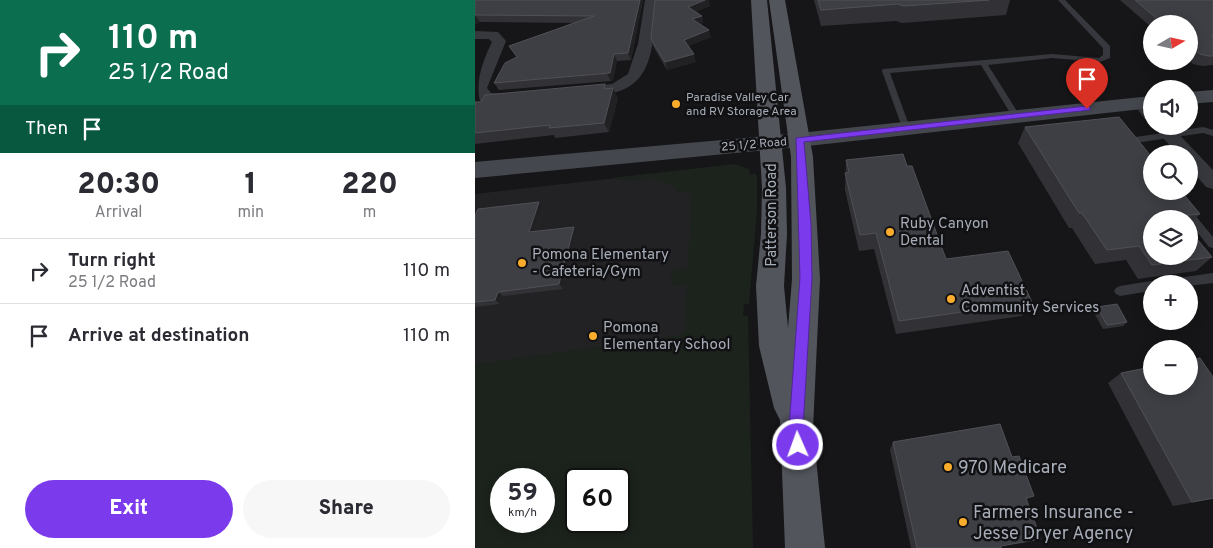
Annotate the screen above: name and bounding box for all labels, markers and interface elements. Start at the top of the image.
north arrow [1143,15,1197,70]
map controls [1143,15,1198,395]
text: 110 m [108,17,198,61]
icon: right [25,20,90,85]
pin [1066,58,1108,109]
text: 25 1/2 Road [108,60,229,87]
icon: arrive [1073,65,1101,93]
button: sound [1143,80,1198,135]
place label: Paradise Valley Car and RV Storage Area [686,90,797,120]
marker: Paradise Valley Car and RV Storage Area [670,98,682,110]
icon: arrive [78,115,106,143]
text: Then [25,117,68,141]
street label: 25 1/2 Road [721,134,788,156]
button: search [1143,145,1198,200]
street label: Patterson Road [763,163,782,267]
text: 20:30 [77,167,160,204]
text: 1 [245,167,257,204]
text: 220 [341,167,398,204]
text: Arrival [95,203,143,223]
text: min [237,203,264,223]
text: m [363,203,376,223]
button: layers [1143,210,1198,265]
place label: Ruby Canyon Dental [900,215,989,251]
marker: Ruby Canyon Dental [884,226,896,238]
place label: Pomona Elementary - Cafeteria/Gym [532,246,669,282]
text: Turn right [68,249,156,273]
icon: right [25,257,53,285]
marker: Pomona Elementary - Cafeteria/Gym [516,257,528,269]
text: 110 m [403,259,450,283]
text: 25 1/2 Road [68,273,156,293]
button: + [1143,275,1198,330]
place label: Adventist Community Services [961,282,1099,318]
marker: Adventist Community Services [945,293,957,305]
place label: Pomona Elementary School [603,319,730,355]
icon: arrive [25,322,53,350]
text: Arrive at destination [68,324,249,348]
text: 110 m [403,324,450,348]
marker: Pomona Elementary School [587,330,599,342]
button: − [1143,340,1198,395]
position arrow [771,418,823,470]
place label: 970 Medicare [958,457,1067,480]
marker: 970 Medicare [942,461,954,473]
speed limit sign: 60 [565,468,630,533]
text: 59 [507,478,538,510]
button: Exit [25,480,233,538]
button: Share [243,480,450,538]
place label: Farmers Insurance - Jesse Dryer Agency [973,502,1134,546]
text: km/h [508,505,537,521]
marker: Farmers Insurance - Jesse Dryer Agency [957,516,969,528]

